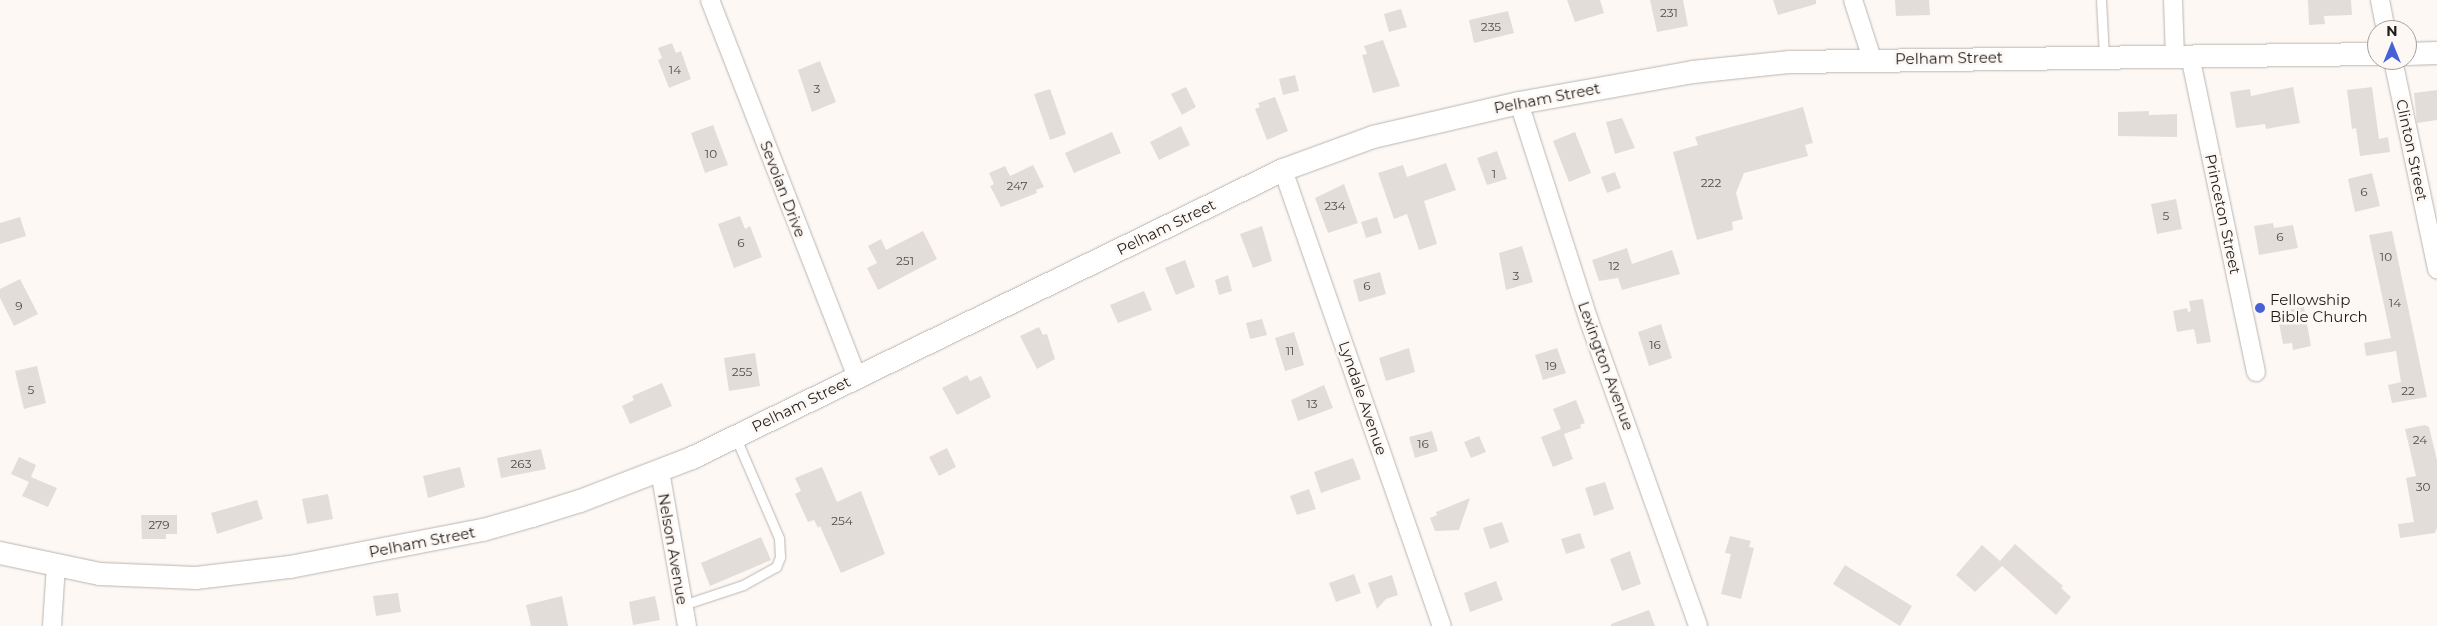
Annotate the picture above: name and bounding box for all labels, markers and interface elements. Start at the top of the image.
house number: 231 [1660,6,1678,20]
house number: 235 [1481,20,1501,34]
north arrow [2367,20,2417,70]
text: N [2386,22,2398,40]
street label: Pelham Street [1895,48,2003,68]
house number: 14 [669,63,681,77]
street label: Pelham Street [1492,79,1602,117]
house number: 3 [814,82,820,96]
street label: Clinton Street [2392,98,2432,202]
street label: Sevoian Drive [756,138,810,240]
house number: 10 [705,147,717,161]
street label: Princeton Street [2201,152,2245,276]
house number: 1 [1492,167,1496,181]
house number: 222 [1701,176,1721,190]
house number: 247 [1007,179,1027,193]
house number: 6 [2360,185,2368,199]
street label: Pelham Street [1114,195,1218,259]
house number: 234 [1324,199,1346,213]
house number: 5 [2163,209,2169,223]
house number: 6 [2276,230,2284,244]
house number: 6 [737,236,745,250]
house number: 10 [2380,250,2392,264]
house number: 251 [896,254,914,268]
house number: 12 [1608,259,1620,273]
house number: 3 [1513,269,1519,283]
house number: 6 [1363,279,1371,293]
place label: Fellowship Bible Church [2270,290,2368,325]
house number: 14 [2389,296,2401,310]
house number: 9 [15,299,23,313]
street label: Lexington Avenue [1574,299,1638,433]
marker: Fellowship Bible Church [2254,302,2266,314]
street label: Lyndale Avenue [1335,338,1391,458]
house number: 16 [1649,338,1661,352]
house number: 11 [1286,344,1294,358]
house number: 19 [1545,359,1557,373]
house number: 255 [732,365,752,379]
street label: Pelham Street [749,372,853,436]
house number: 5 [28,383,34,397]
house number: 22 [2401,384,2415,398]
house number: 13 [1306,397,1318,411]
house number: 24 [2413,433,2427,447]
house number: 16 [1417,437,1429,451]
house number: 263 [511,457,531,471]
house number: 30 [2416,480,2430,494]
street label: Nelson Avenue [654,492,692,606]
house number: 254 [831,514,853,528]
house number: 279 [148,518,170,532]
street label: Pelham Street [367,523,477,561]

